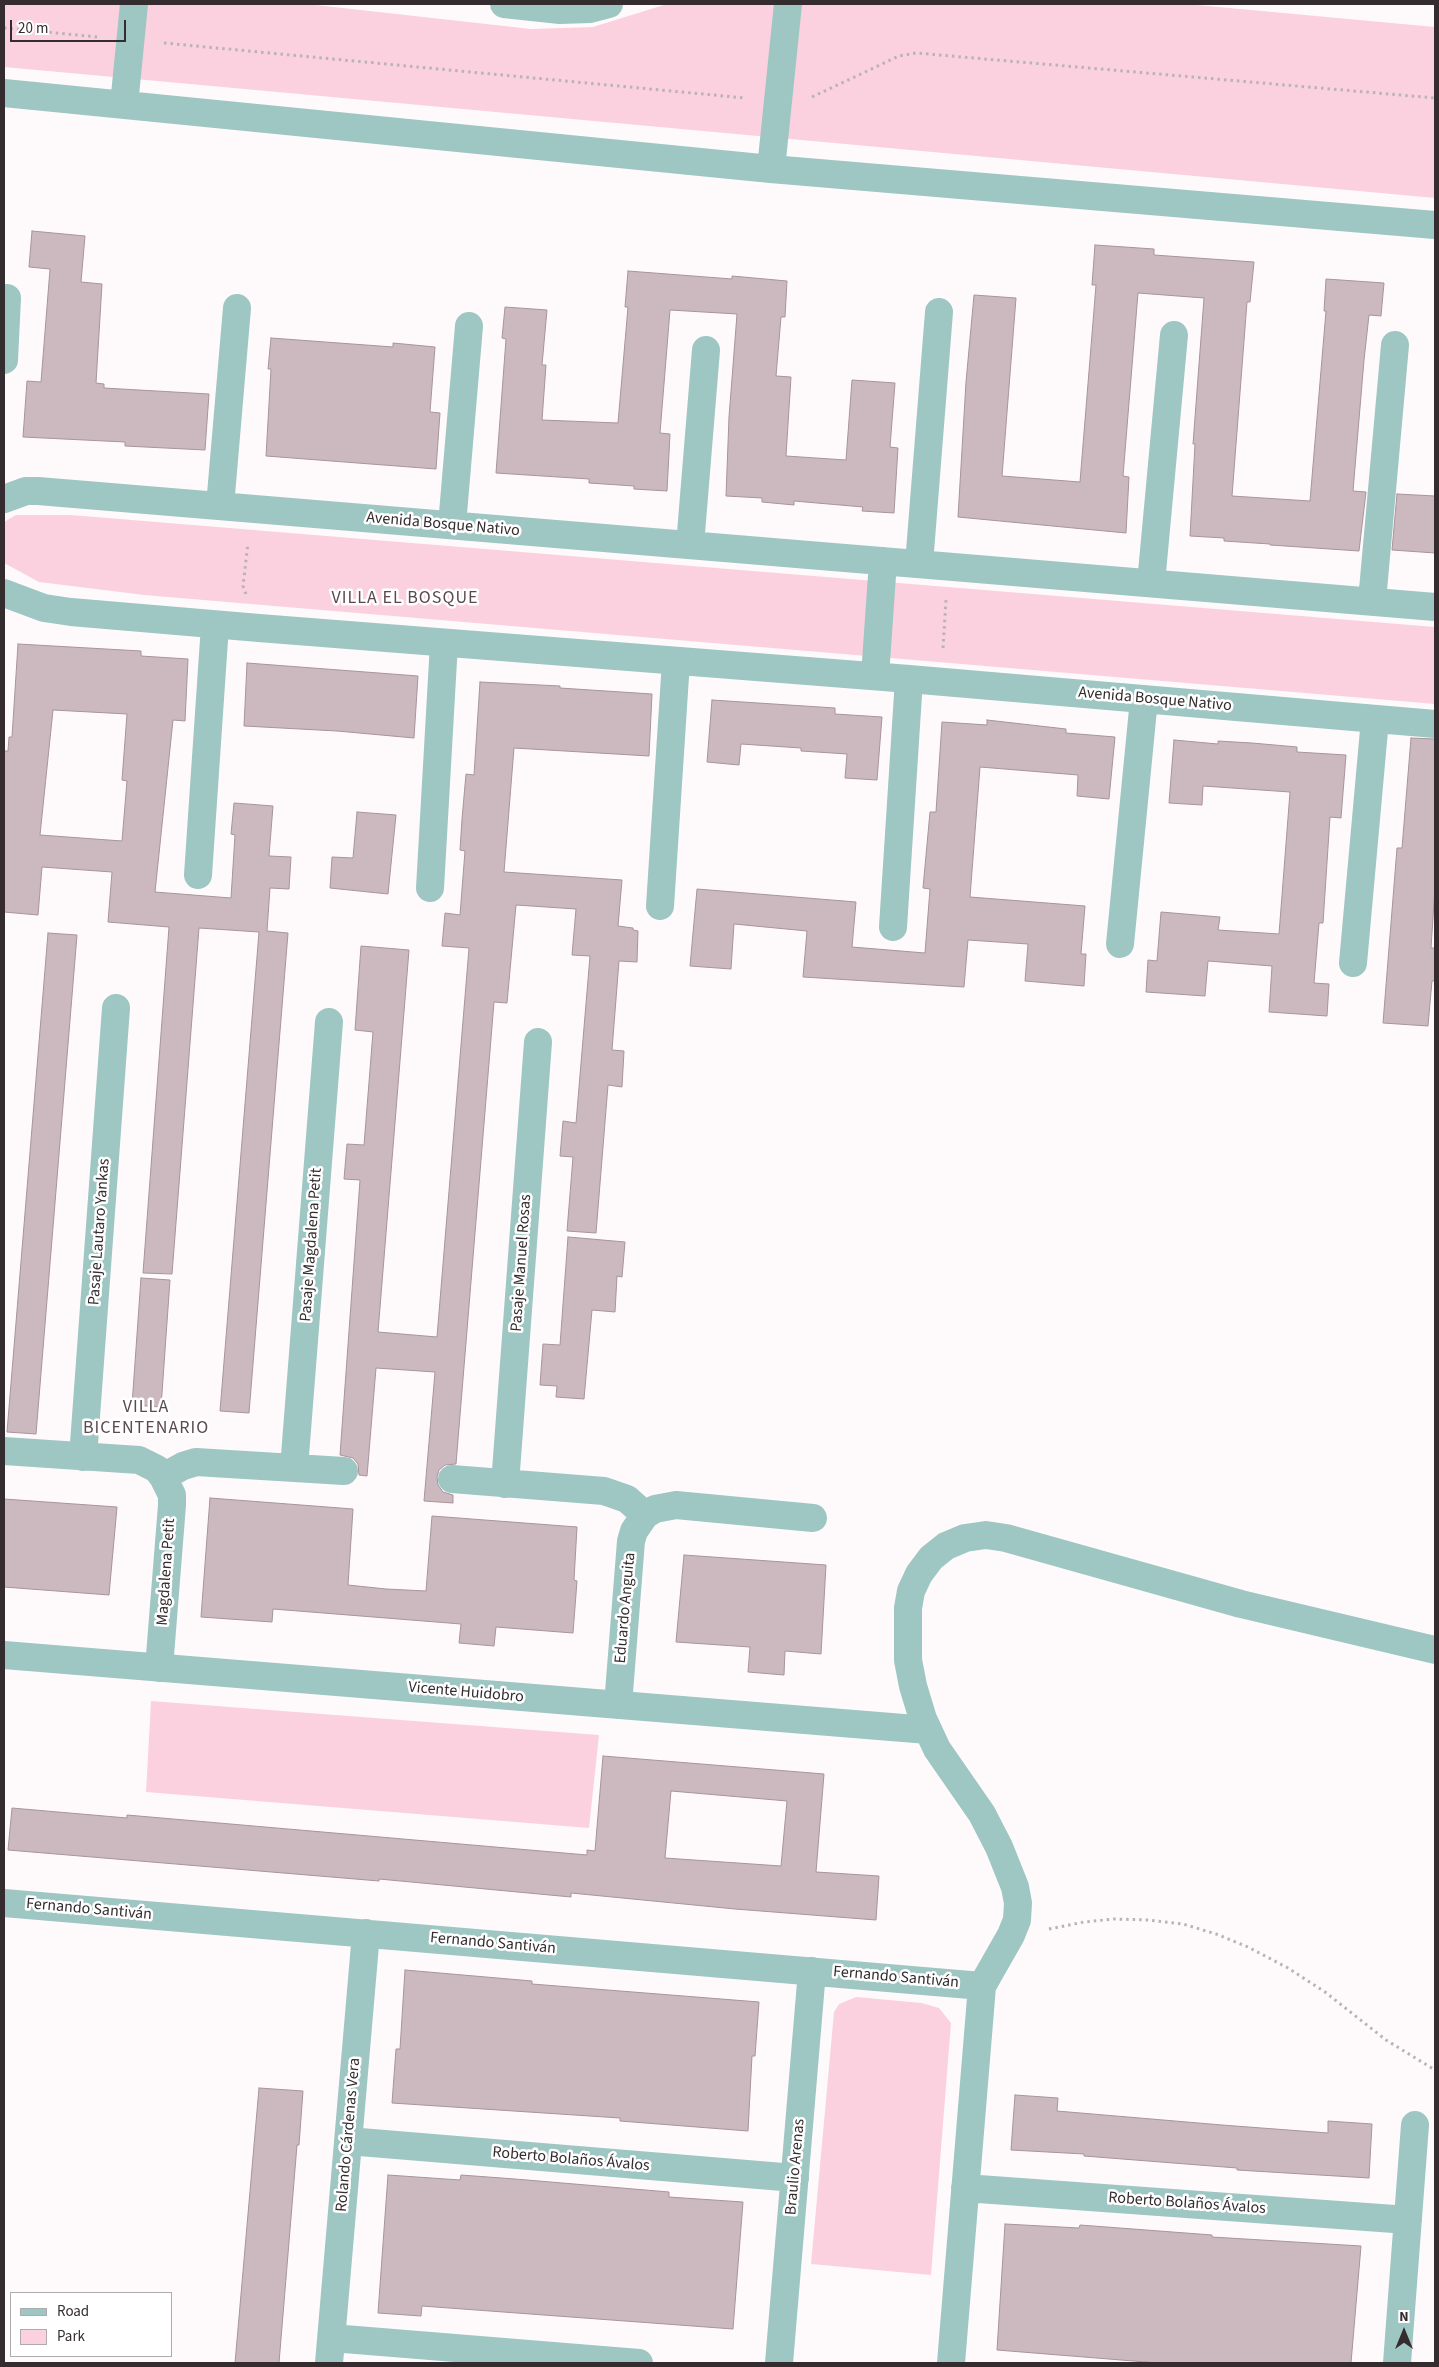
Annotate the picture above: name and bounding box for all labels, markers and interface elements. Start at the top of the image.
scale bar [12,10,129,42]
text: 20 m [18,18,48,39]
street label: Avenida Bosque Nativo [366,509,520,541]
district label: VILLA EL BOSQUE [330,588,480,610]
street label: Avenida Bosque Nativo [1078,684,1232,716]
street label: Pasaje Lautaro Yankas [85,1158,115,1306]
street label: Pasaje Magdalena Petit [297,1168,327,1322]
street label: Pasaje Manuel Rosas [508,1194,536,1332]
district label: VILLA BICENTENARIO [81,1397,211,1440]
street label: Magdalena Petit [154,1518,180,1626]
street label: Eduardo Anguita [612,1552,640,1664]
street label: Vicente Huidobro [408,1678,524,1708]
street label: Fernando Santiván [25,1895,153,1925]
street label: Fernando Santiván [429,1929,557,1959]
street label: Fernando Santiván [832,1963,960,1993]
street label: Rolando Cárdenas Vera [333,2057,365,2213]
street label: Braulio Arenas [782,2118,810,2216]
street label: Roberto Bolaños Ávalos [492,2144,650,2176]
street label: Roberto Bolaños Ávalos [1108,2189,1266,2219]
legend [10,2292,172,2357]
text: Road [57,2301,89,2322]
north arrow [1379,2307,1429,2357]
text: N [1399,2307,1409,2327]
text: Park [57,2326,85,2347]

